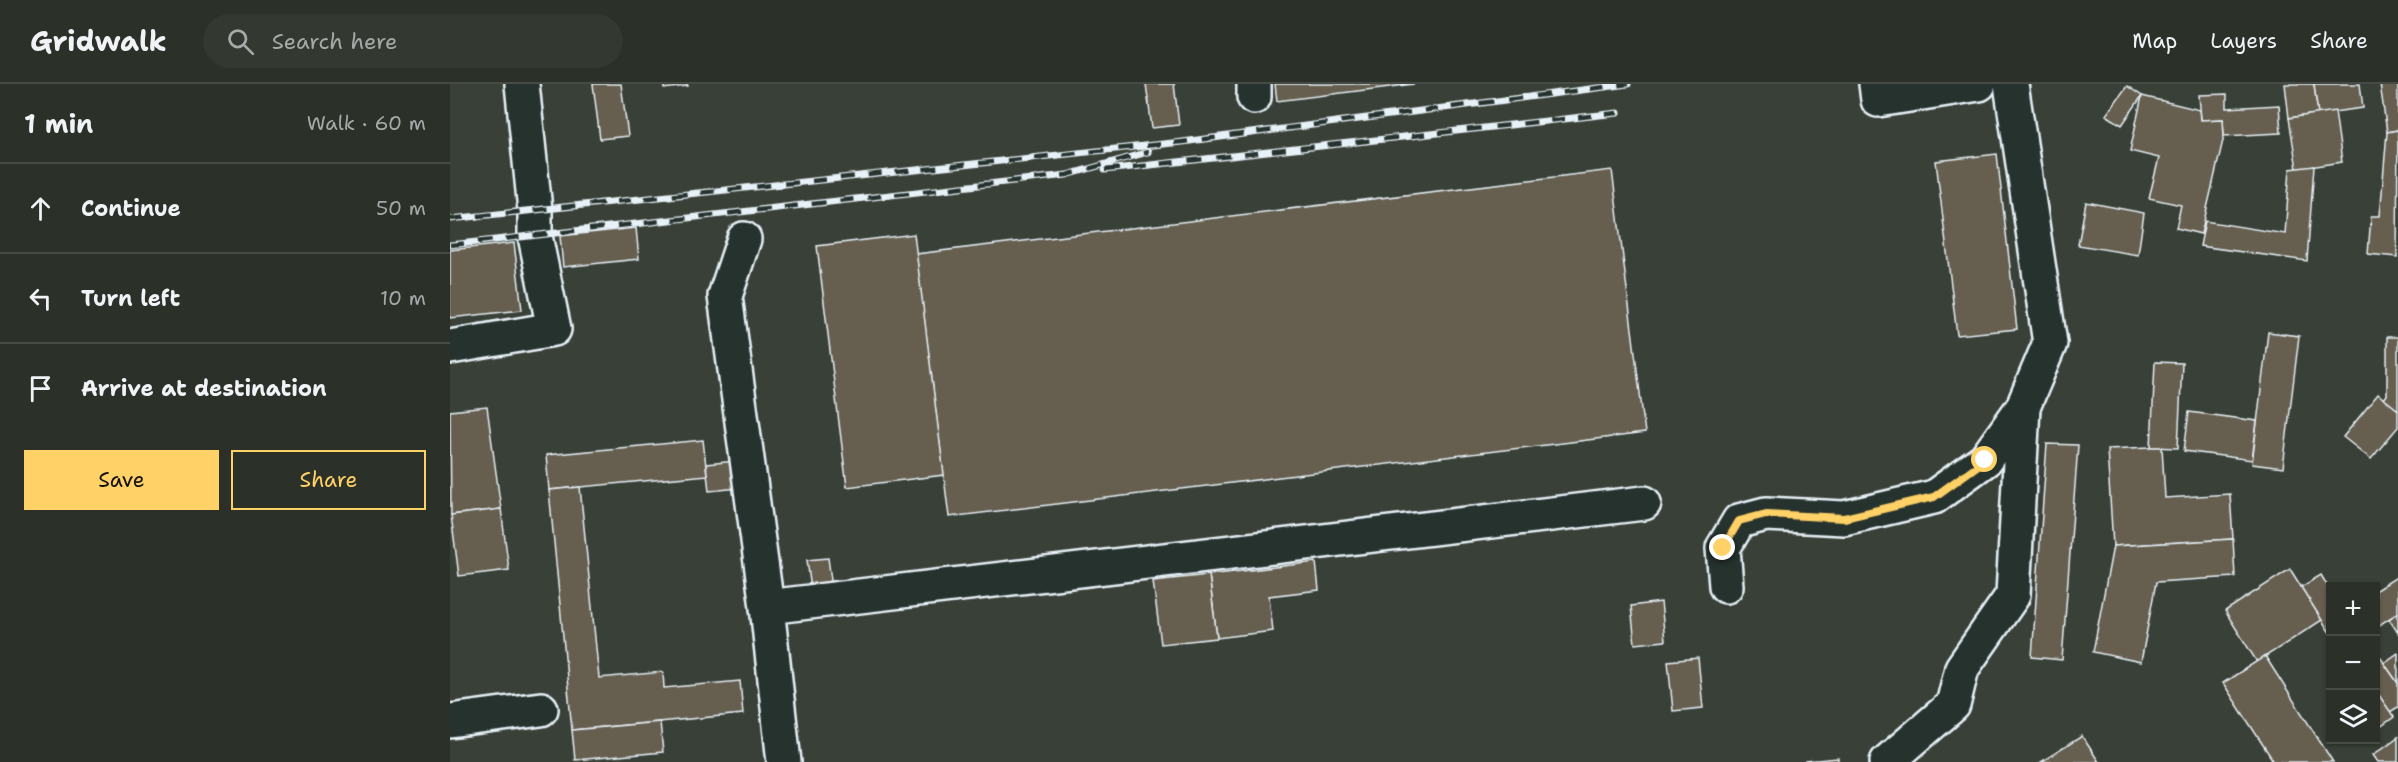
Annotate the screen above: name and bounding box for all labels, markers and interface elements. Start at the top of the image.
search box [203,14,623,68]
text: Gridwalk [30,22,167,60]
icon: search [224,25,257,58]
text: Search here [272,27,398,56]
text: Map [2132,27,2177,55]
text: Layers [2210,27,2277,55]
text: Share [2310,27,2368,55]
text: 1 min [24,106,93,141]
text: Walk · 60 m [307,110,426,136]
icon: ahead [24,192,57,225]
text: Continue [81,194,181,223]
text: 50 m [376,195,426,221]
icon: left [24,282,57,315]
text: Turn left [81,284,180,313]
text: 10 m [380,285,426,311]
icon: arrive [24,372,57,405]
text: Arrive at destination [81,374,327,403]
route start [1971,446,1997,472]
button: Save [24,450,219,510]
button: Share [231,450,426,510]
route end [1709,534,1735,560]
map controls [2326,582,2380,744]
button: + [2326,582,2380,636]
button: − [2326,636,2380,690]
button: layers [2326,690,2380,744]

